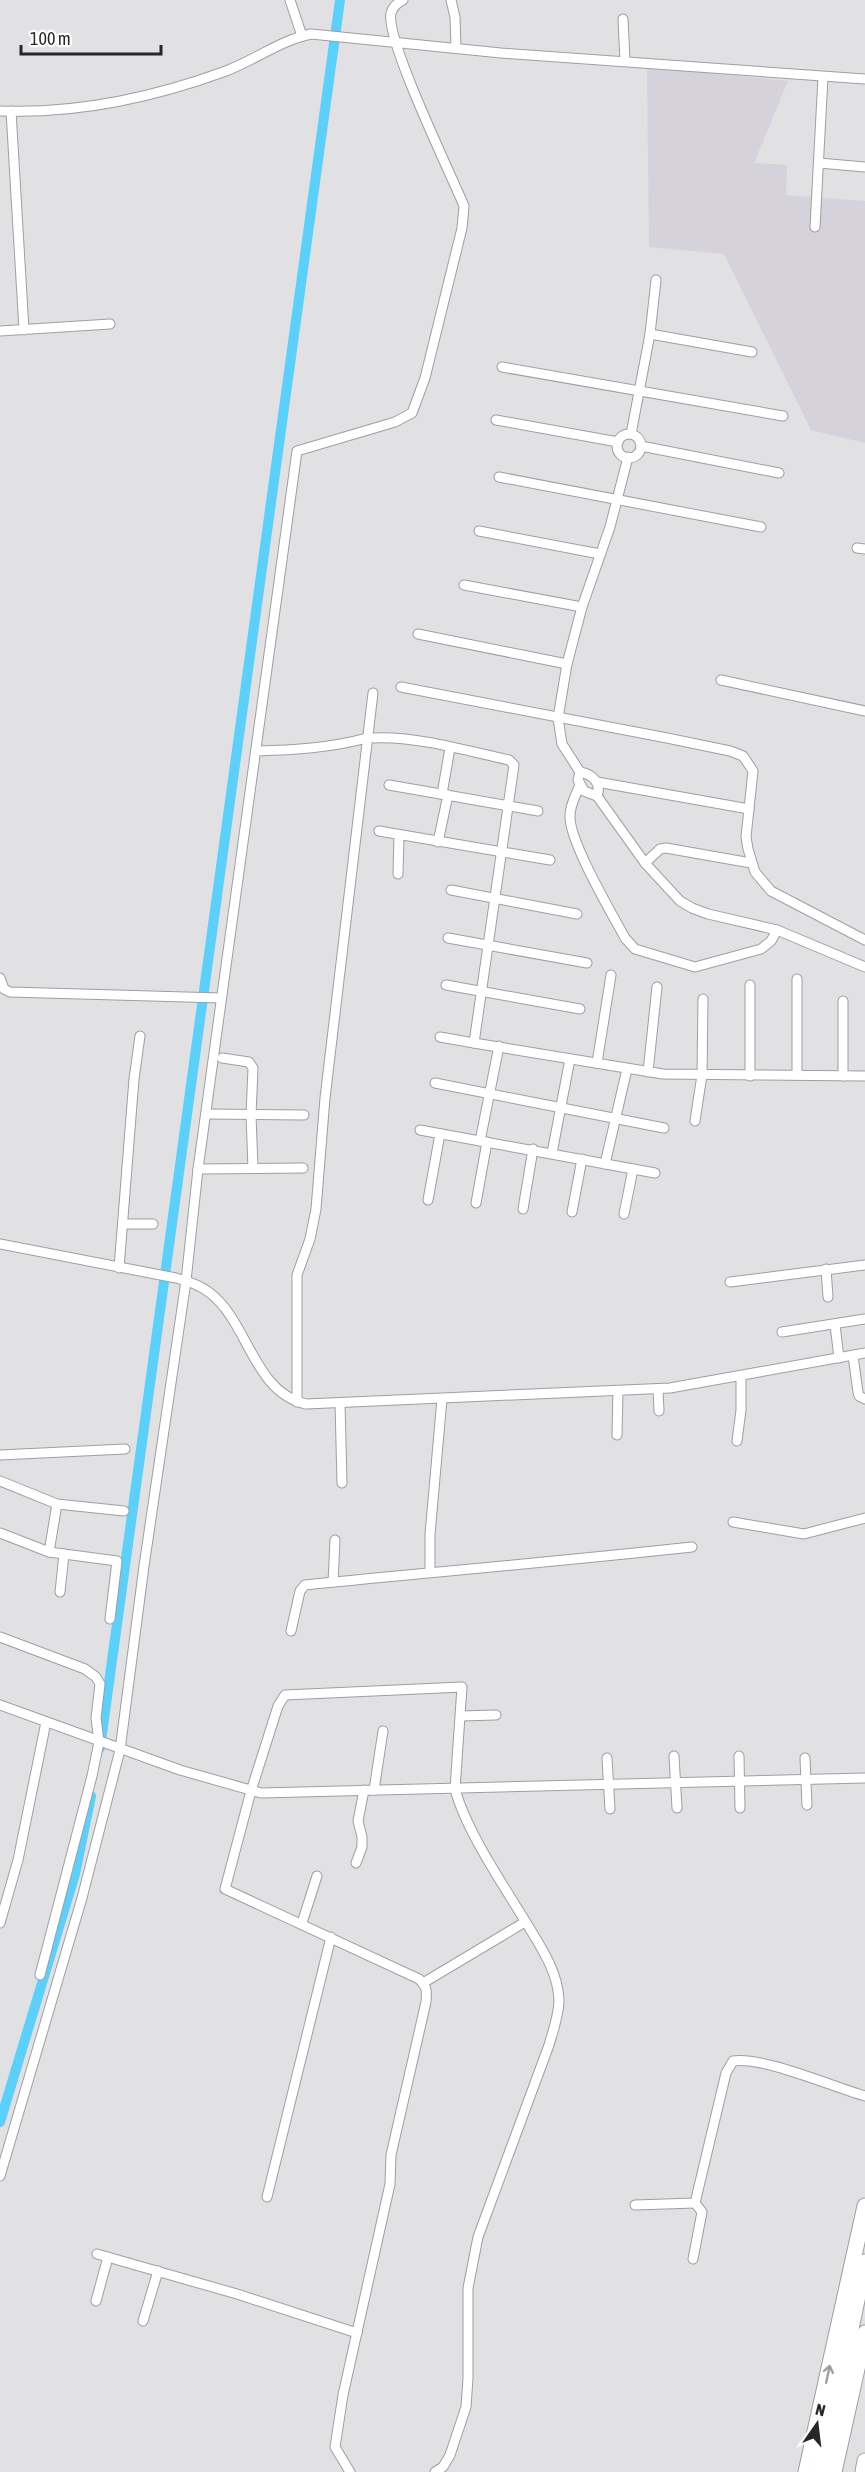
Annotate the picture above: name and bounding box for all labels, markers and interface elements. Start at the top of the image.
scale bar [21,18,160,56]
text: 100 m [30,28,71,49]
one-way arrow [823,2365,834,2384]
north arrow [787,2394,847,2454]
text: N [814,2400,827,2419]

